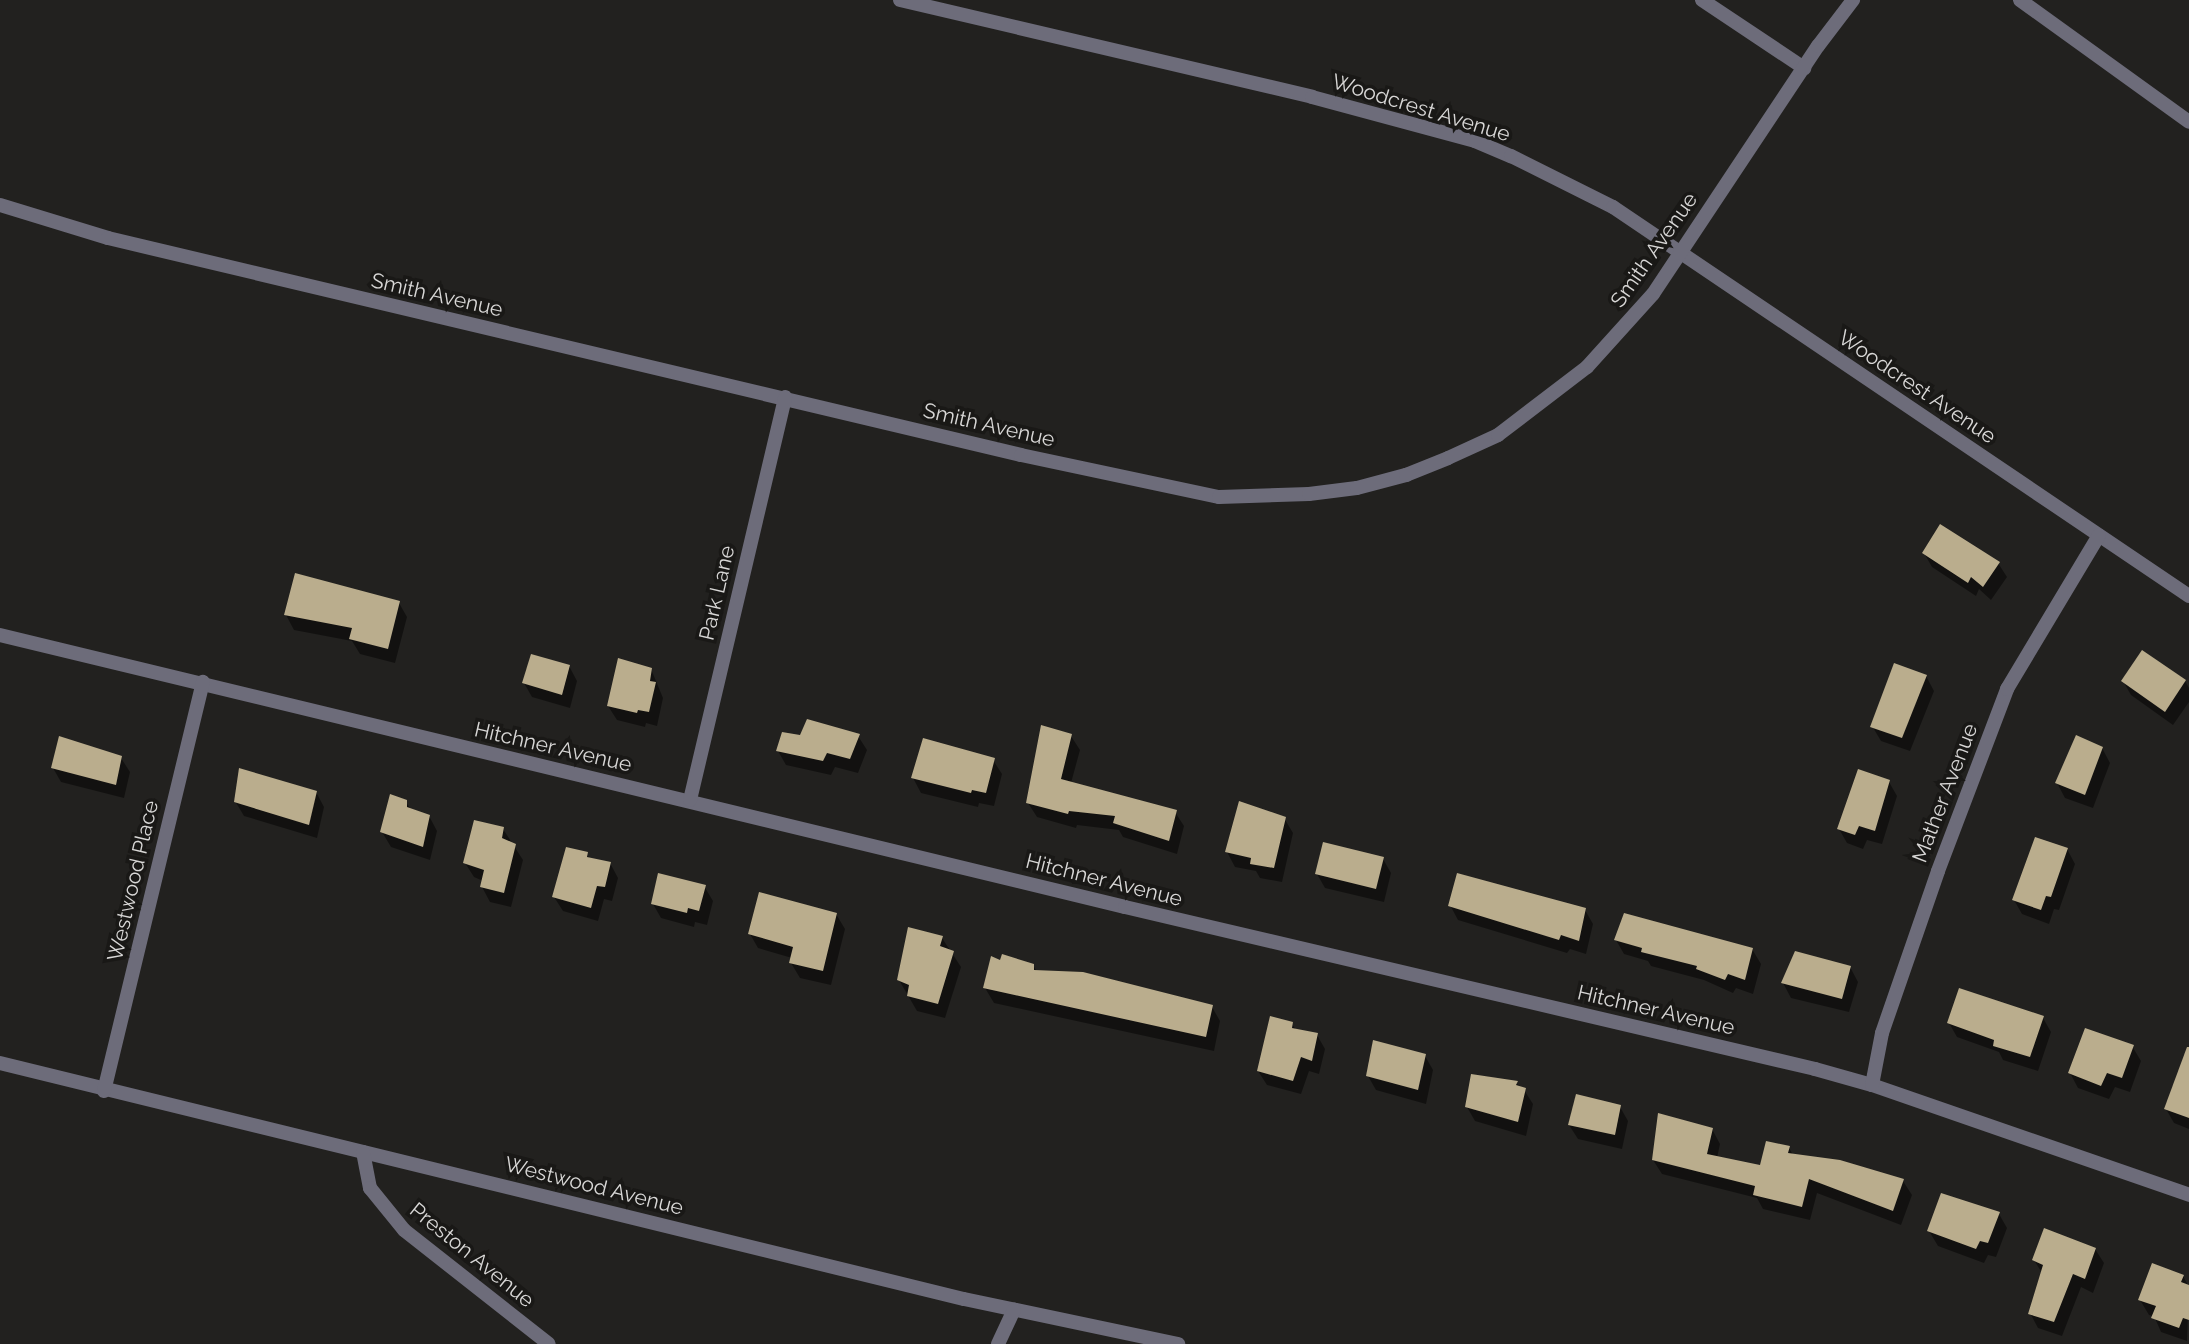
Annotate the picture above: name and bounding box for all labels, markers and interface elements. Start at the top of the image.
street label: Woodcrest Avenue [1329,69,1513,147]
street label: Smith Avenue [1605,188,1703,312]
street label: Smith Avenue [368,268,506,322]
street label: Woodcrest Avenue [1833,325,2001,449]
street label: Smith Avenue [920,398,1058,452]
street label: Park Lane [694,543,740,643]
street label: Hitchner Avenue [471,717,635,777]
street label: Mather Avenue [1907,720,1983,866]
street label: Westwood Place [102,798,164,964]
street label: Hitchner Avenue [1023,848,1185,912]
street label: Hitchner Avenue [1574,980,1738,1040]
street label: Westwood Avenue [502,1152,686,1220]
street label: Preston Avenue [405,1197,539,1313]

